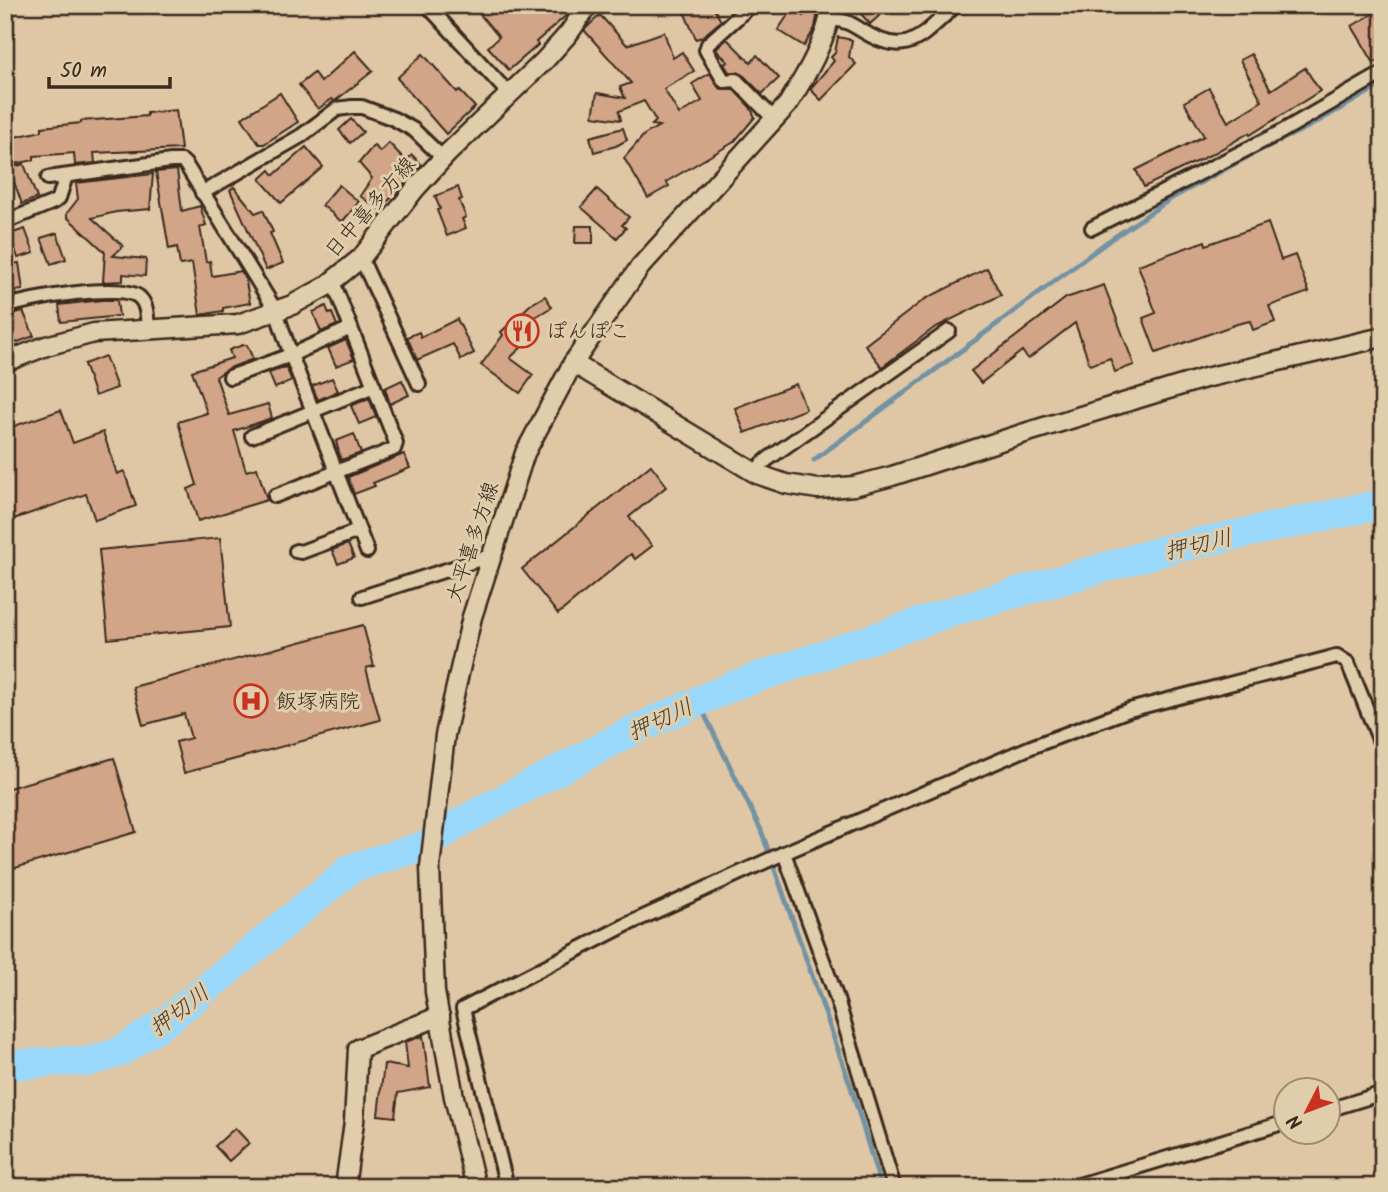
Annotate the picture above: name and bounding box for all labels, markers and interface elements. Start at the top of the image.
scale bar [49,46,170,90]
text: 50 m [60,55,107,88]
street label: 日中喜多方線 [317,150,425,266]
restaurant icon: ぽんぽこ [503,312,541,350]
place label: ぽんぽこ [546,316,630,349]
street label: 大平喜多方線 [438,477,509,607]
water label: 押切川 [1161,521,1236,571]
hospital icon: 飯塚病院 [232,682,270,720]
place label: 飯塚病院 [276,686,360,719]
water label: 押切川 [622,690,700,752]
water label: 押切川 [142,976,218,1047]
north arrow [1272,1076,1342,1146]
text: N [1281,1107,1311,1136]

